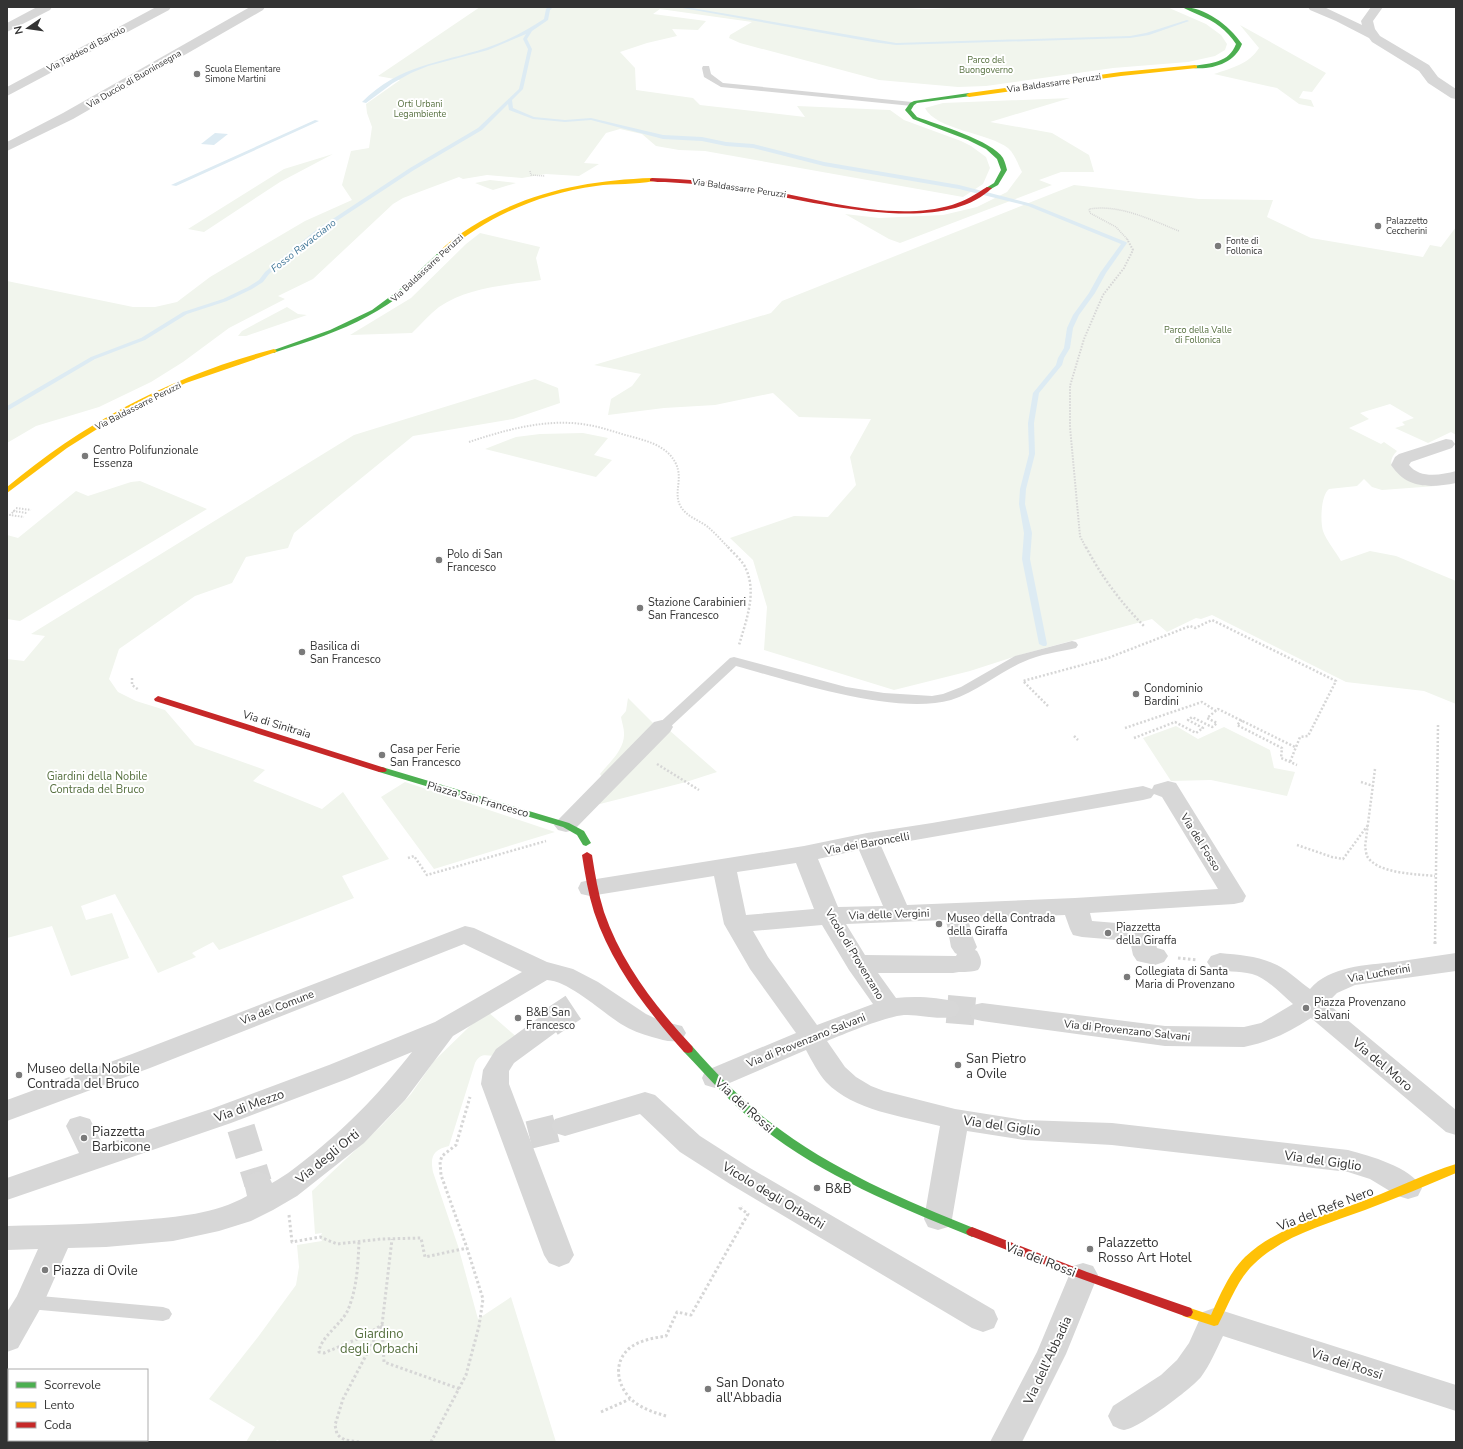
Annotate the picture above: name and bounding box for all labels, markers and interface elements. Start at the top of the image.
north arrow [8,8,48,48]
street label: Via Taddeo di Bartolo [44,23,127,75]
text: N [11,24,27,36]
street label: Via Duccio di Buoninsegna [84,47,184,111]
park label: Parco del Buongoverno [959,54,1013,76]
place label: Scuola Elementare Simone Martini [205,63,281,85]
marker: Scuola Elementare Simone Martini [192,69,202,79]
street label: Via Baldassarre Peruzzi [1005,70,1102,96]
park label: Orti Urbani Legambiente [394,98,446,120]
street label: Via Baldassarre Peruzzi [690,175,787,201]
place label: Palazzetto Ceccherini [1386,215,1428,237]
water label: Fosso Ravacciano [268,216,339,276]
marker: Palazzetto Ceccherini [1373,221,1383,231]
street label: Via Baldassarre Peruzzi [388,231,466,305]
place label: Fonte di Follonica [1226,235,1262,257]
marker: Fonte di Follonica [1213,241,1223,251]
park label: Parco della Valle di Follonica [1164,324,1232,346]
street label: Via Baldassarre Peruzzi [92,379,183,433]
place label: Centro Polifunzionale Essenza [93,443,199,471]
marker: Centro Polifunzionale Essenza [80,451,90,461]
place label: Polo di San Francesco [447,547,503,575]
marker: Polo di San Francesco [434,555,444,565]
place label: Stazione Carabinieri San Francesco [648,595,746,623]
marker: Stazione Carabinieri San Francesco [635,603,645,613]
place label: Basilica di San Francesco [310,639,381,667]
marker: Basilica di San Francesco [297,647,307,657]
place label: Condominio Bardini [1144,681,1203,709]
marker: Condominio Bardini [1131,689,1141,699]
street label: Via di Sinitraia [240,707,313,742]
place label: Casa per Ferie San Francesco [390,742,461,770]
marker: Casa per Ferie San Francesco [377,750,387,760]
park label: Giardini della Nobile Contrada del Bruco [47,769,147,797]
street label: Piazza San Francesco [425,778,530,821]
street label: Via del Fosso [1176,810,1224,874]
street label: Via dei Baroncelli [823,829,911,859]
street label: Vicolo di Provenzano [821,905,887,1002]
street label: Via delle Vergini [847,906,930,923]
place label: Museo della Contrada della Giraffa [947,911,1055,939]
marker: Museo della Contrada della Giraffa [934,919,944,929]
place label: Piazzetta della Giraffa [1116,920,1177,948]
marker: Piazzetta della Giraffa [1103,928,1113,938]
street label: Via Lucherini [1346,961,1412,987]
place label: Collegiata di Santa Maria di Provenzano [1135,964,1235,992]
marker: Collegiata di Santa Maria di Provenzano [1122,972,1132,982]
street label: Via del Comune [237,986,316,1029]
place label: Piazza Provenzano Salvani [1314,995,1406,1023]
marker: Piazza Provenzano Salvani [1301,1003,1311,1013]
place label: B&B San Francesco [526,1005,575,1033]
street label: Via di Provenzano Salvani [744,1010,868,1072]
marker: B&B San Francesco [513,1013,523,1023]
street label: Via di Provenzano Salvani [1062,1016,1191,1045]
street label: Via del Moro [1347,1033,1416,1095]
place label: San Pietro a Ovile [966,1050,1026,1083]
place label: Museo della Nobile Contrada del Bruco [27,1060,140,1093]
marker: San Pietro a Ovile [953,1060,963,1070]
marker: Museo della Nobile Contrada del Bruco [14,1070,24,1080]
street label: Via dei Rossi [710,1074,778,1137]
street label: Via di Mezzo [211,1085,287,1127]
street label: Via del Giglio [961,1112,1042,1140]
place label: Piazzetta Barbicone [92,1123,150,1156]
street label: Via degli Orti [291,1126,363,1189]
marker: Piazzetta Barbicone [79,1133,89,1143]
street label: Via del Giglio [1282,1147,1363,1175]
street label: Vicolo degli Orbachi [718,1157,828,1234]
place label: B&B [825,1180,852,1198]
street label: Via del Refe Nero [1274,1182,1376,1236]
marker: B&B [812,1183,822,1193]
place label: Palazzetto Rosso Art Hotel [1098,1234,1192,1267]
street label: Via dei Rossi [1002,1238,1079,1282]
marker: Palazzetto Rosso Art Hotel [1085,1244,1095,1254]
place label: Piazza di Ovile [53,1262,138,1280]
marker: Piazza di Ovile [40,1265,50,1275]
street label: Via dell'Abbadia [1019,1313,1076,1409]
park label: Giardino degli Orbachi [340,1325,418,1358]
street label: Via dei Rossi [1308,1344,1385,1384]
legend [8,1369,148,1441]
place label: San Donato all'Abbadia [716,1374,784,1407]
text: Scorrevole [44,1377,101,1393]
marker: San Donato all'Abbadia [703,1384,713,1394]
text: Lento [44,1397,75,1413]
text: Coda [44,1417,72,1433]

